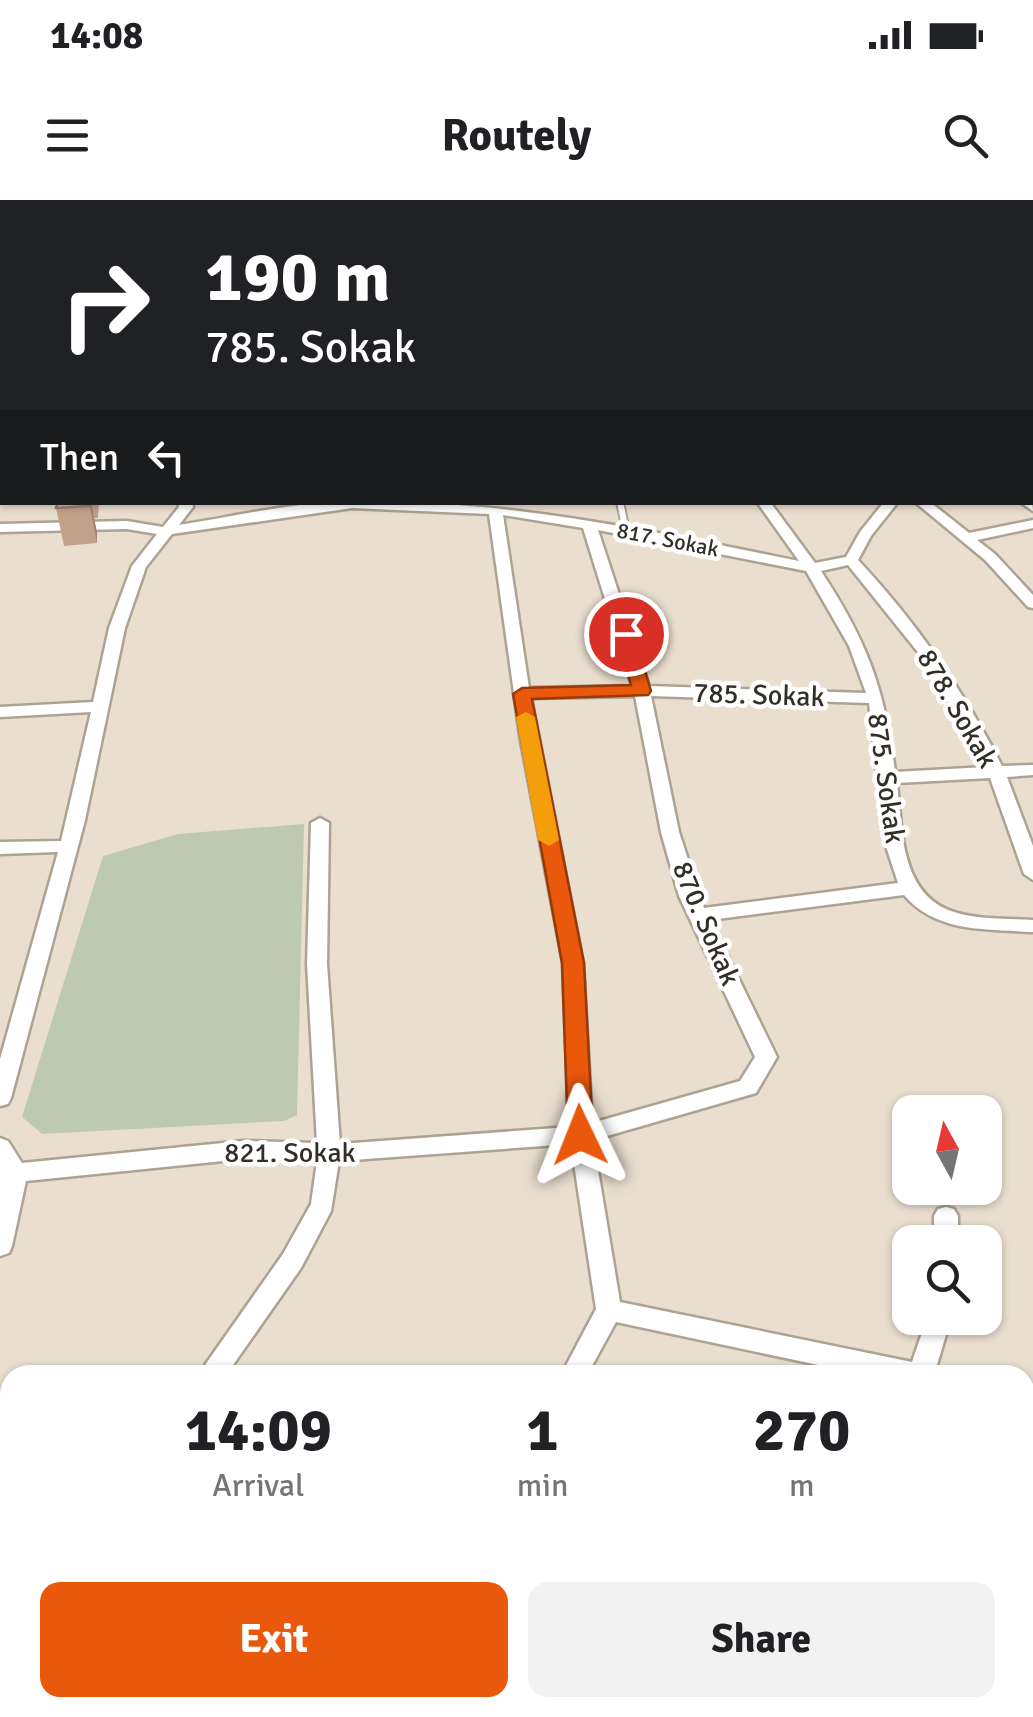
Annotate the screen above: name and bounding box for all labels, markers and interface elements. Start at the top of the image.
text: 14:08 [50,12,143,59]
icon: menu [40,108,95,163]
text: Routely [442,108,591,163]
icon: search [938,108,993,163]
text: 190 m [205,234,390,320]
icon: right [40,240,170,370]
text: 785. Sokak [205,320,416,375]
icon: left [139,430,194,485]
text: Then [40,434,119,481]
street label: 817. Sokak [615,516,721,563]
pin [584,592,669,677]
icon: arrive [599,607,654,662]
street label: 878. Sokak [910,643,1005,774]
street label: 785. Sokak [693,676,825,714]
street label: 875. Sokak [860,711,912,846]
street label: 870. Sokak [665,856,747,990]
position arrow [528,1083,632,1187]
north arrow [892,1095,1002,1205]
map controls [892,1095,1002,1335]
street label: 821. Sokak [224,1136,356,1170]
button: search [892,1225,1002,1335]
text: 14:09 [185,1394,332,1468]
text: 1 [526,1394,559,1468]
text: 270 [753,1394,850,1468]
text: Arrival [212,1466,304,1505]
text: min [517,1466,568,1505]
text: m [789,1466,814,1505]
button: Exit [40,1582,508,1697]
button: Share [528,1582,995,1697]

